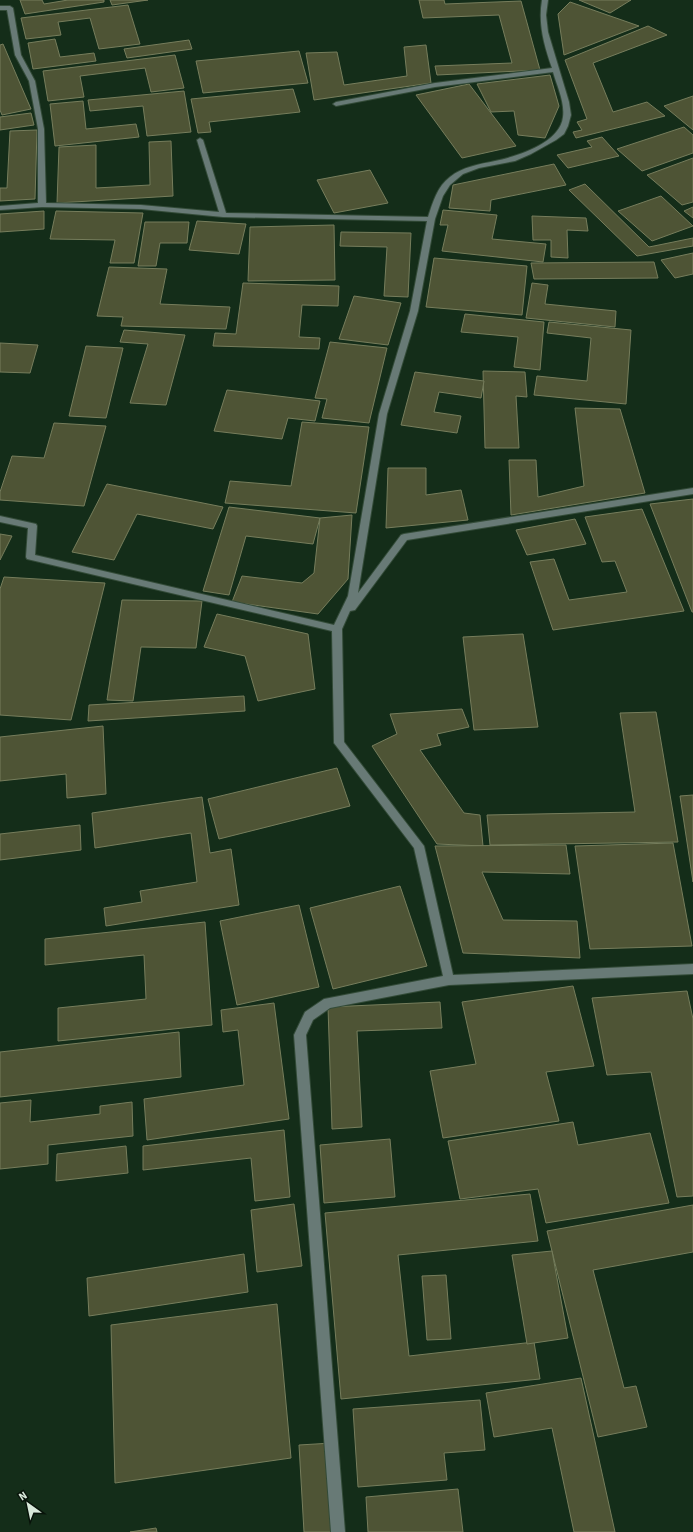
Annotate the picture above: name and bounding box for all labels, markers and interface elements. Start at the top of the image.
north arrow [8,1484,48,1524]
text: N [16,1488,30,1504]

